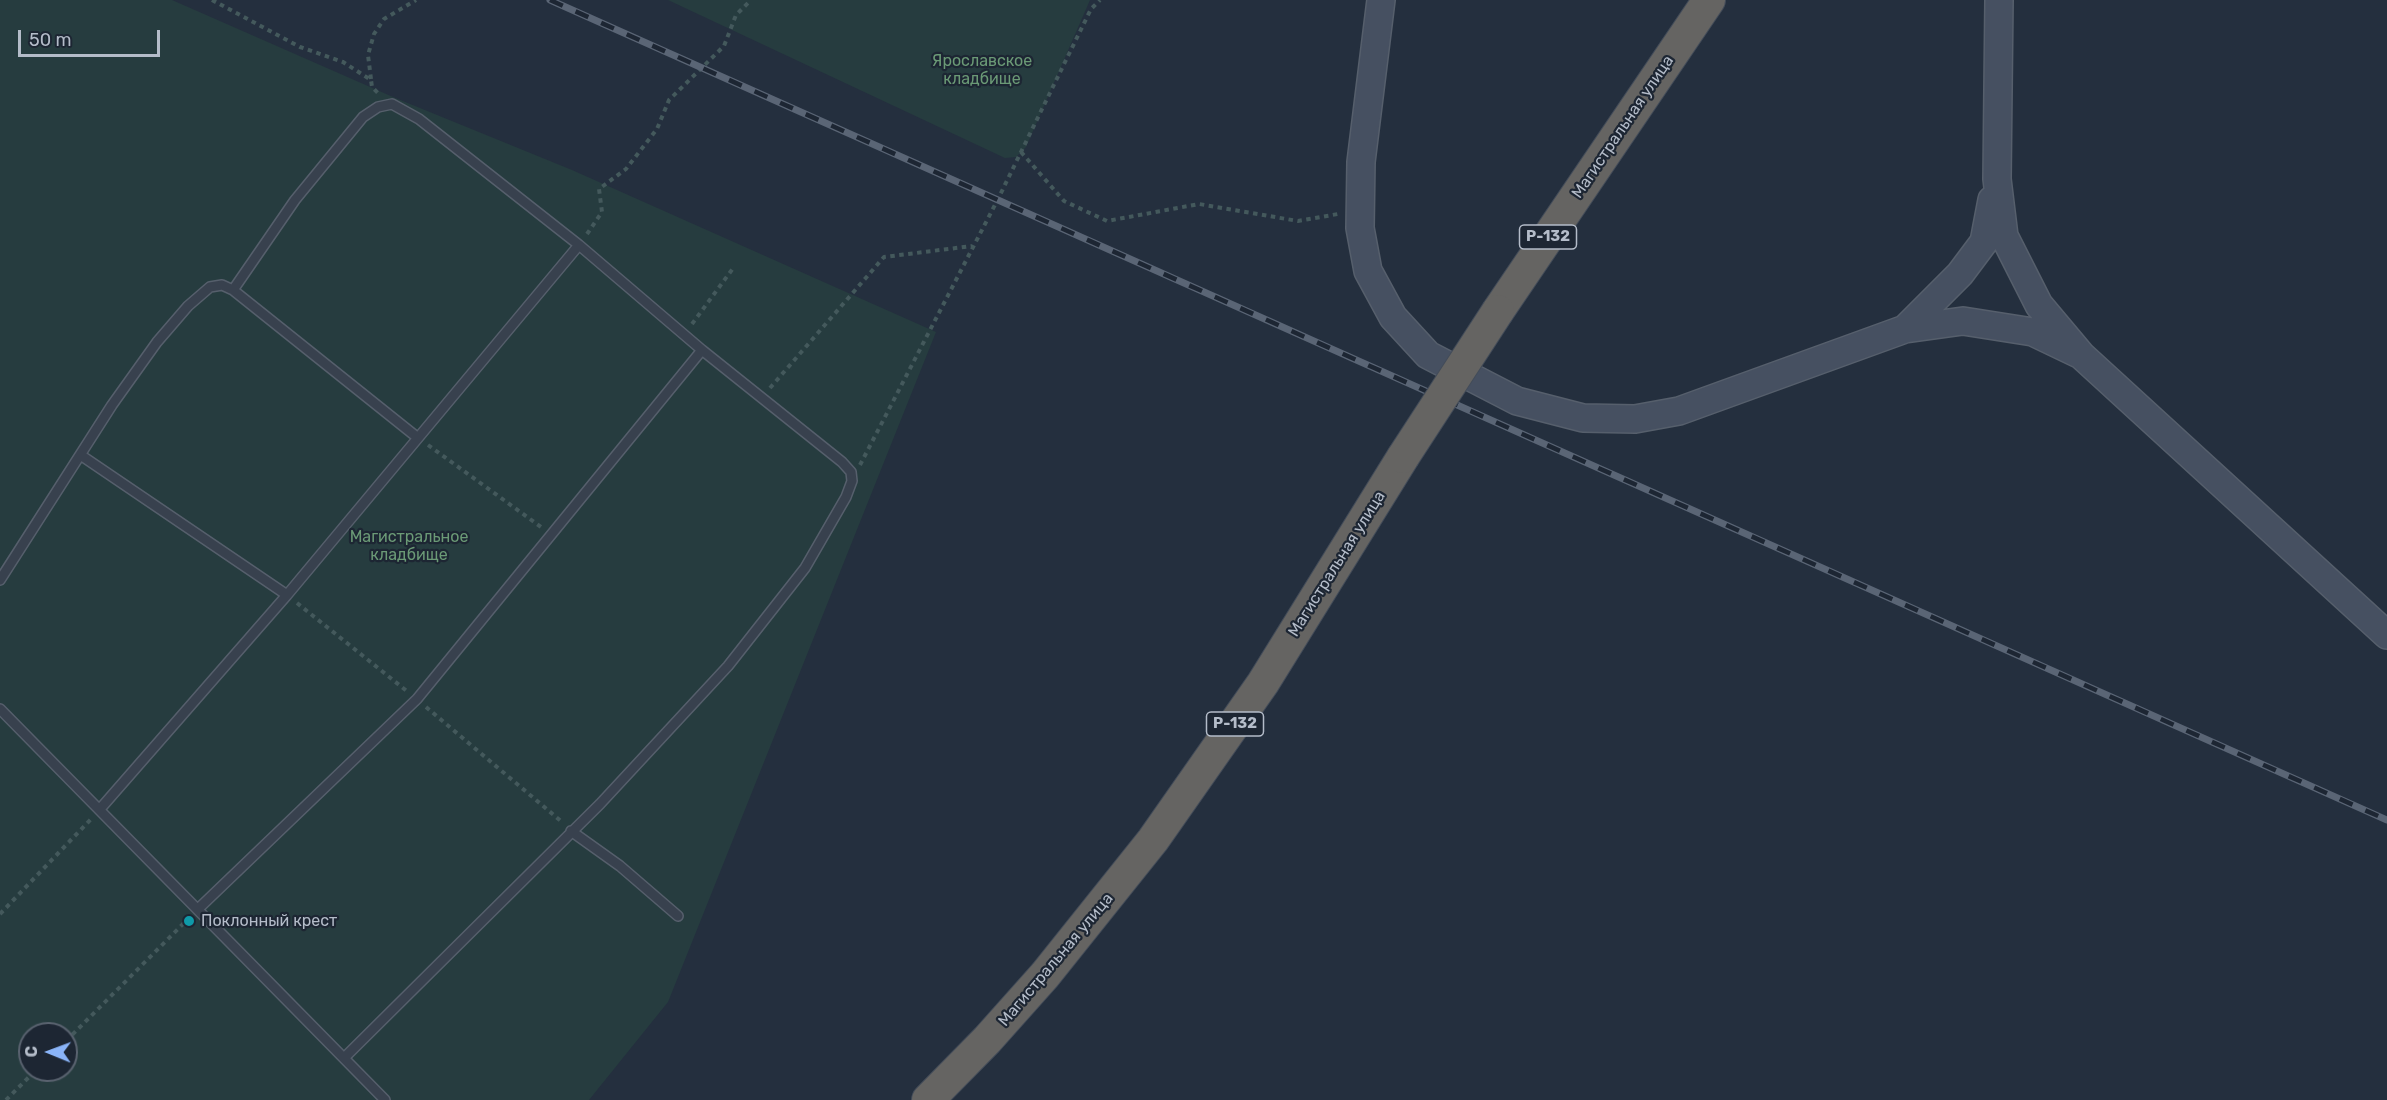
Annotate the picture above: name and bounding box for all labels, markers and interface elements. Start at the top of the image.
scale bar [21,18,164,56]
text: 50 m [29,29,72,51]
park label: Ярославское кладбище [932,51,1032,89]
street label: Магистральная улица [1568,52,1678,202]
road number: Р-132 [1520,225,1576,249]
street label: Магистральная улица [1284,488,1390,640]
park label: Магистральное кладбище [350,527,468,565]
road number: Р-132 [1206,712,1264,736]
street label: Магистральная улица [995,889,1117,1031]
place label: Поклонный крест [201,911,337,931]
marker: Поклонный крест [182,914,196,928]
north arrow [18,1022,78,1082]
text: С [22,1046,41,1058]

